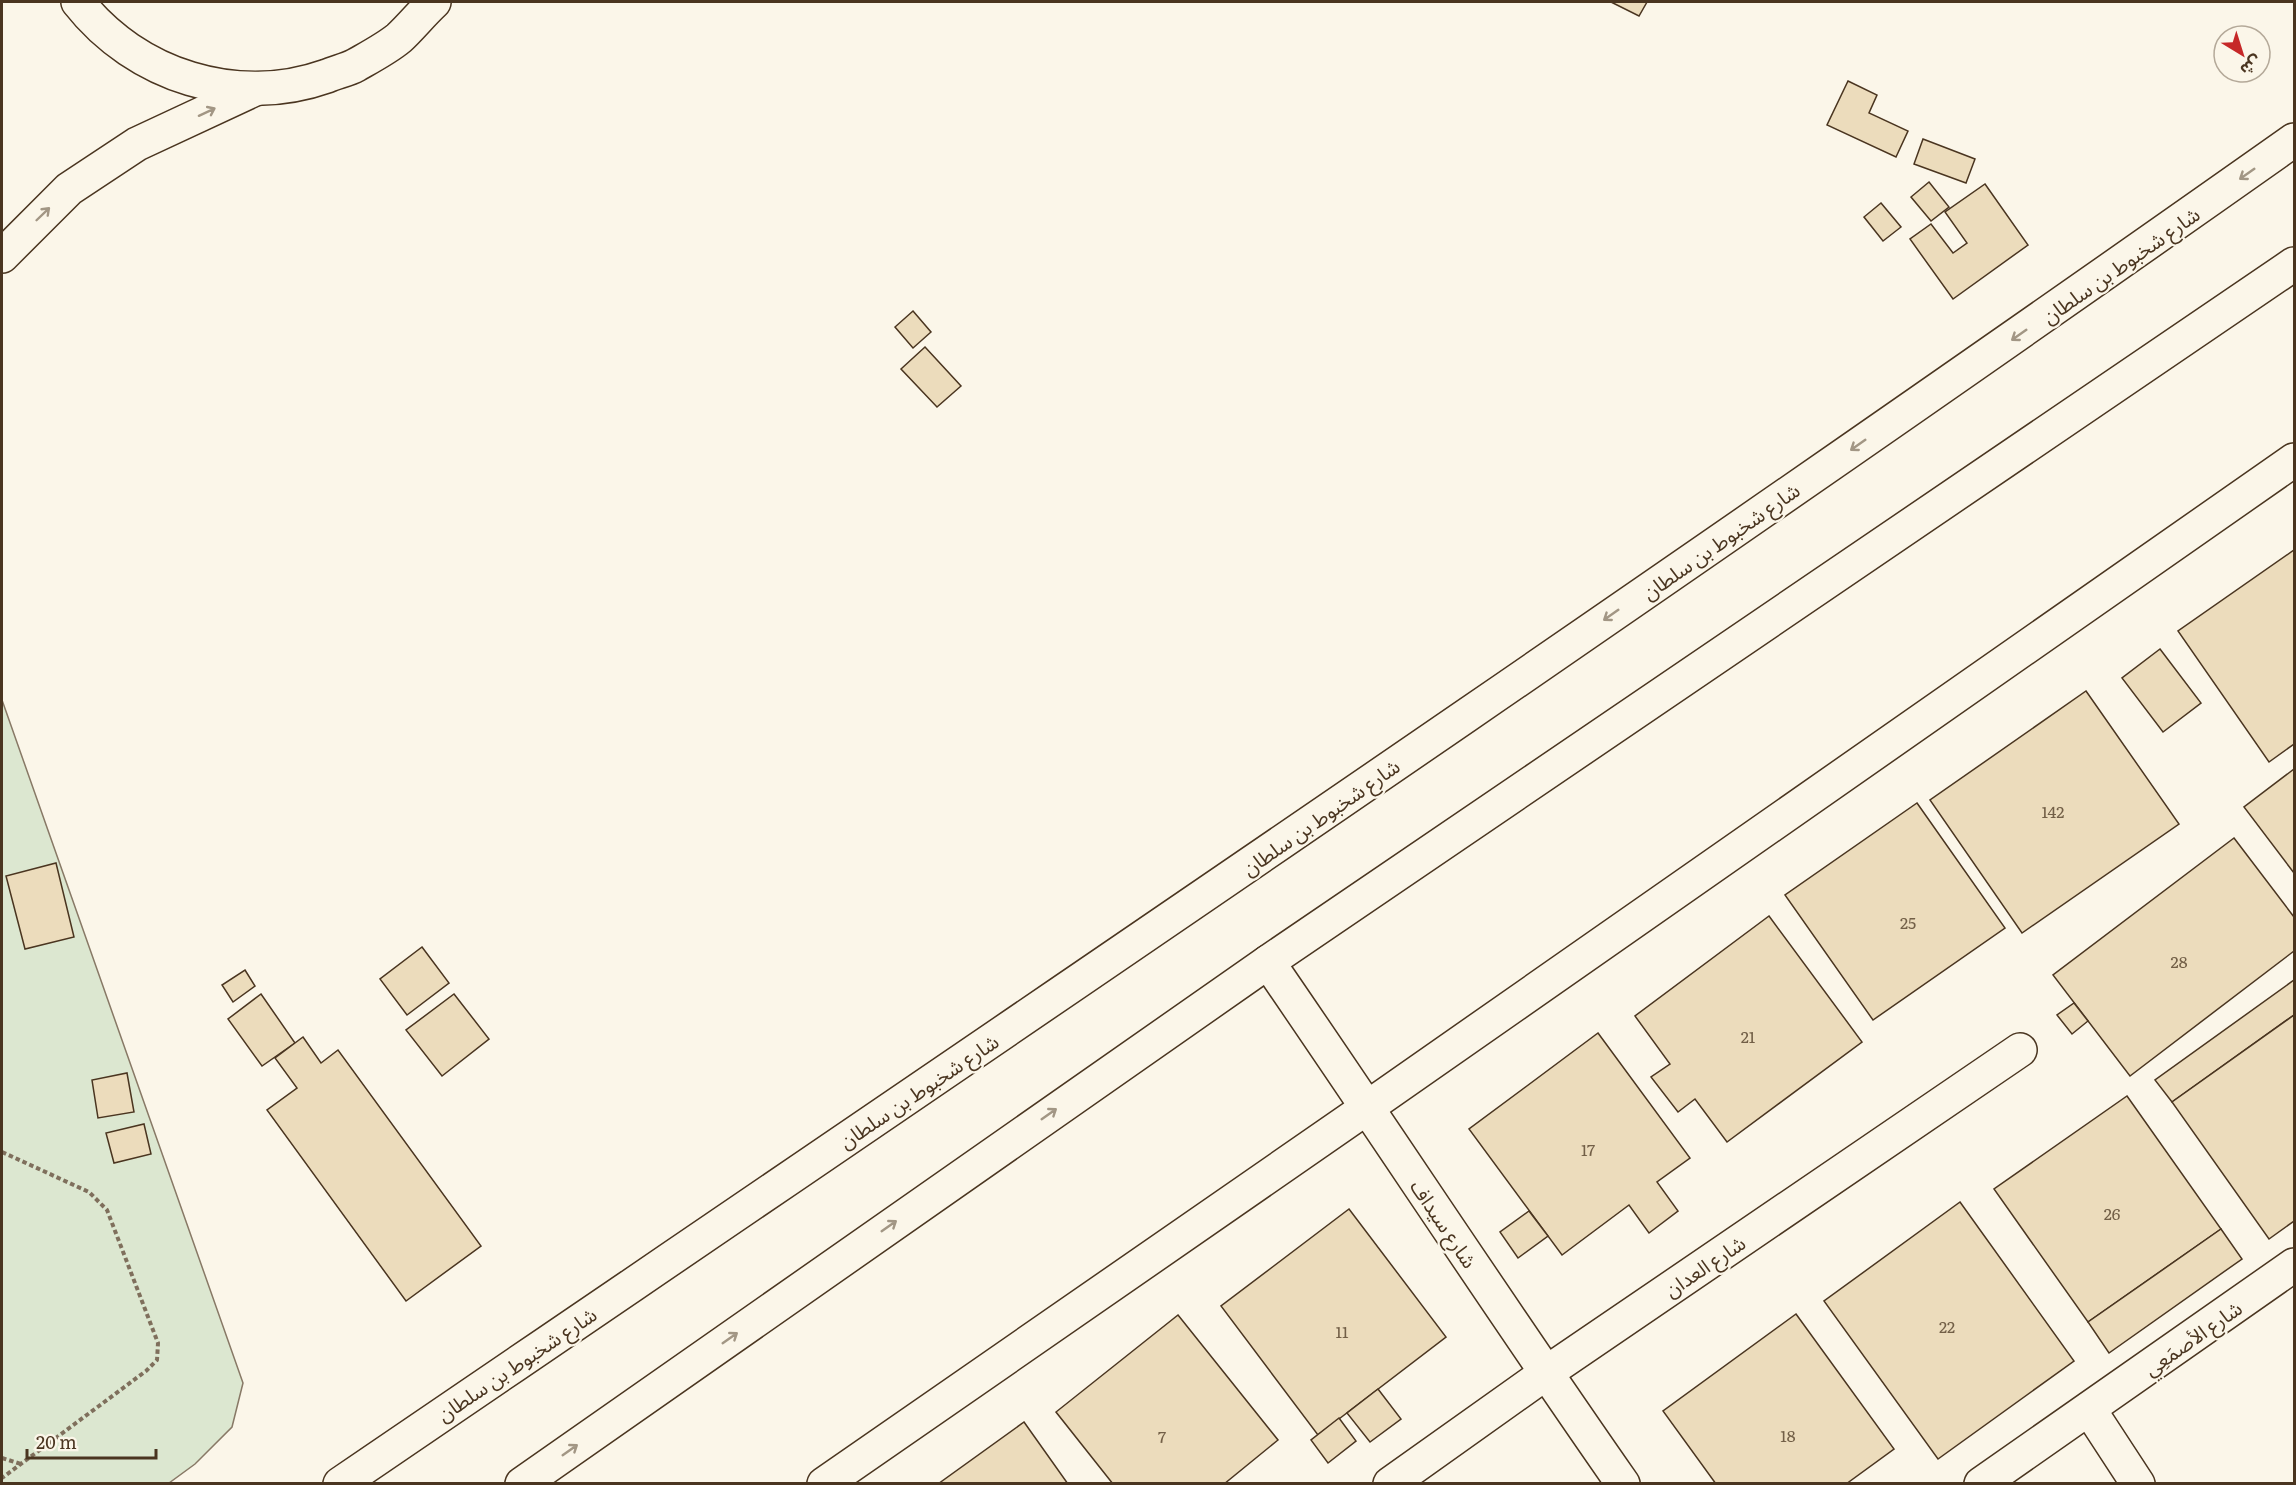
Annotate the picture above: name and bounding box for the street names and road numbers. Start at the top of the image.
street label: شارع شخبوط بن سلطان [2035,198,2206,332]
street label: شارع شخبوط بن سلطان [1635,474,1806,608]
street label: شارع شخبوط بن سلطان [1235,750,1406,884]
street label: شارع شخبوط بن سلطان [832,1025,1005,1156]
street label: شارع سيداف [1403,1173,1486,1274]
street label: شارع العدان [1657,1227,1752,1305]
street label: شارع الأصمَعِي [2137,1292,2249,1384]
street label: شارع شخبوط بن سلطان [430,1298,603,1429]

